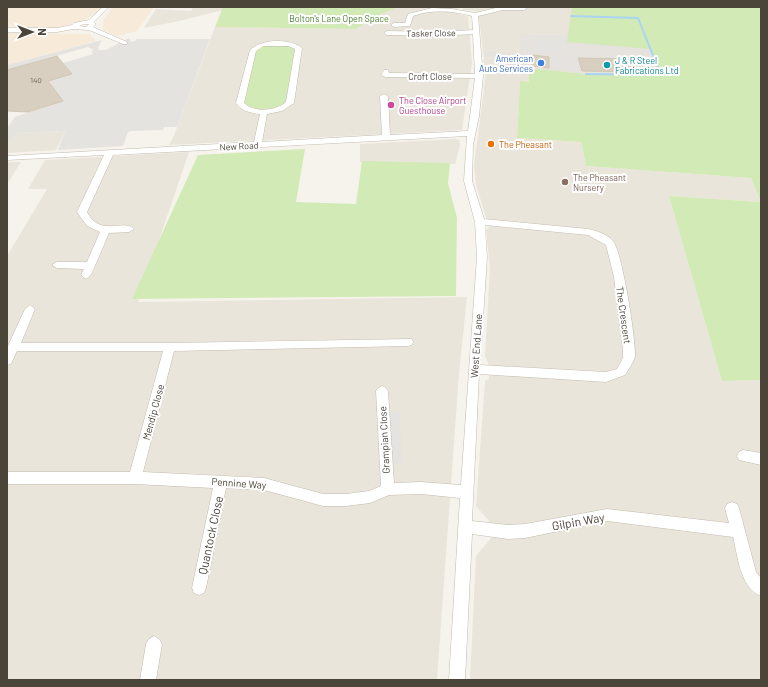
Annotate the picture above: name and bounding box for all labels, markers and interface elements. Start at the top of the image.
north arrow [12,12,52,52]
park label: Bolton's Lane Open Space [289,13,389,24]
street label: Tasker Close [406,27,456,39]
text: N [36,28,49,36]
place label: American Auto Services [479,53,533,74]
place label: J & R Steel Fabrications Ltd [615,55,679,76]
marker: American Auto Services [536,58,546,68]
marker: J & R Steel Fabrications Ltd [602,60,612,70]
street label: Croft Close [408,71,452,82]
house number: 140 [30,75,42,85]
place label: The Close Airport Guesthouse [399,95,466,116]
marker: The Close Airport Guesthouse [386,100,396,110]
street label: New Road [219,139,259,153]
marker: The Pheasant [486,139,496,149]
place label: The Pheasant [499,139,552,150]
place label: The Pheasant Nursery [573,172,626,193]
marker: The Pheasant Nursery [560,177,570,187]
street label: The Crescent [614,286,634,345]
street label: West End Lane [468,314,484,378]
street label: Mendip Close [140,383,166,441]
street label: Grampian Close [376,406,392,474]
street label: Pennine Way [211,475,267,491]
street label: Quantock Close [195,494,225,576]
street label: Gilpin Way [551,509,606,533]

